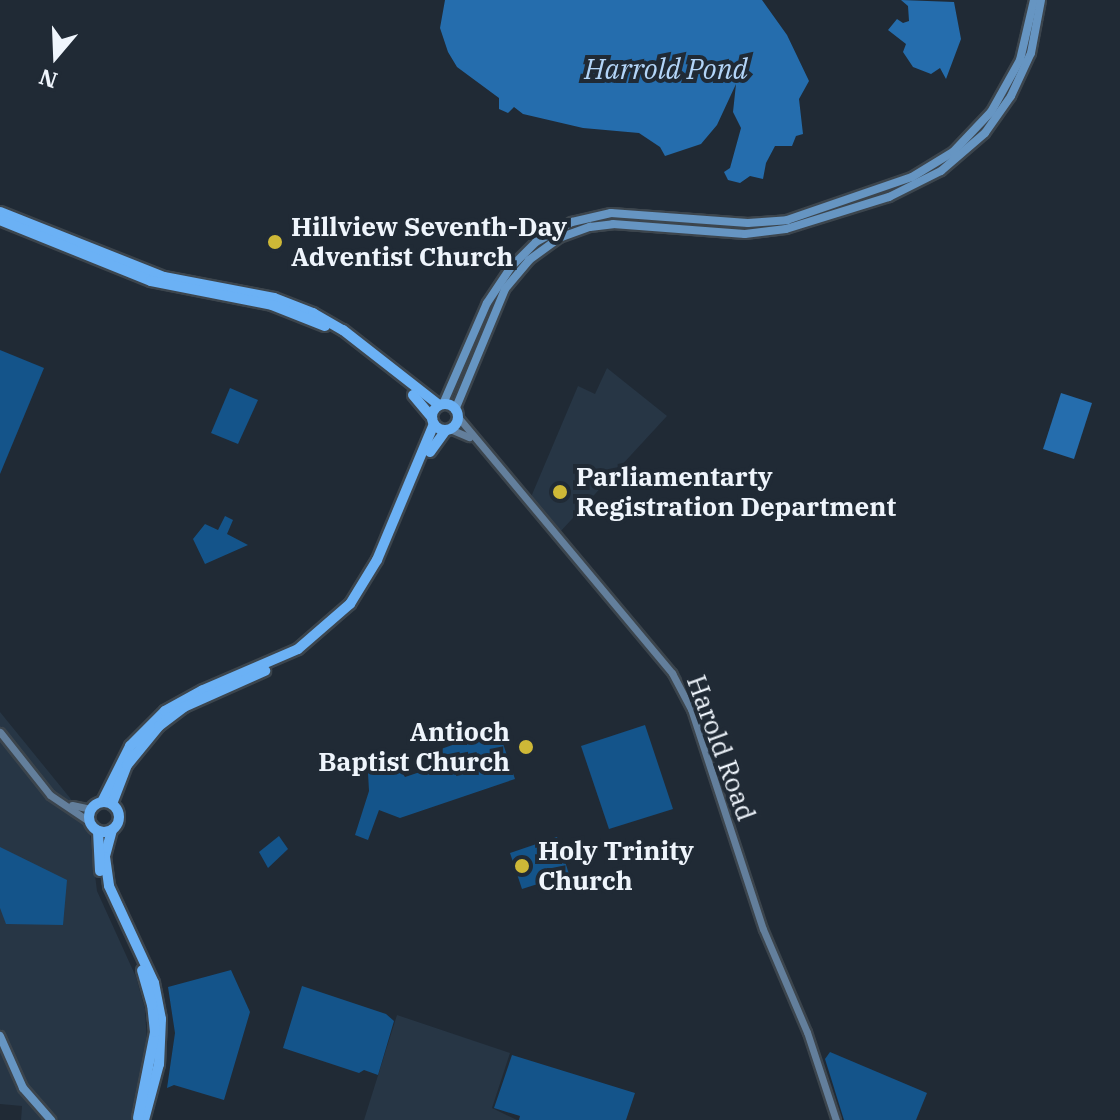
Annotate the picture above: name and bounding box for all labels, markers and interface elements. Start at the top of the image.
north arrow [16,16,96,96]
water label: Harrold Pond [584,52,748,86]
text: N [35,63,61,96]
place label: Hillview Seventh-Day Adventist Church [291,211,567,272]
marker: Hillview Seventh-Day Adventist Church [266,233,284,251]
place label: Parliamentarty Registration Department [576,461,896,522]
marker: Parliamentarty Registration Department [551,483,569,501]
street label: Harold Road [680,671,762,825]
place label: Antioch Baptist Church [318,716,510,778]
marker: Antioch Baptist Church [517,738,535,756]
place label: Holy Trinity Church [538,835,694,896]
marker: Holy Trinity Church [513,857,531,875]

